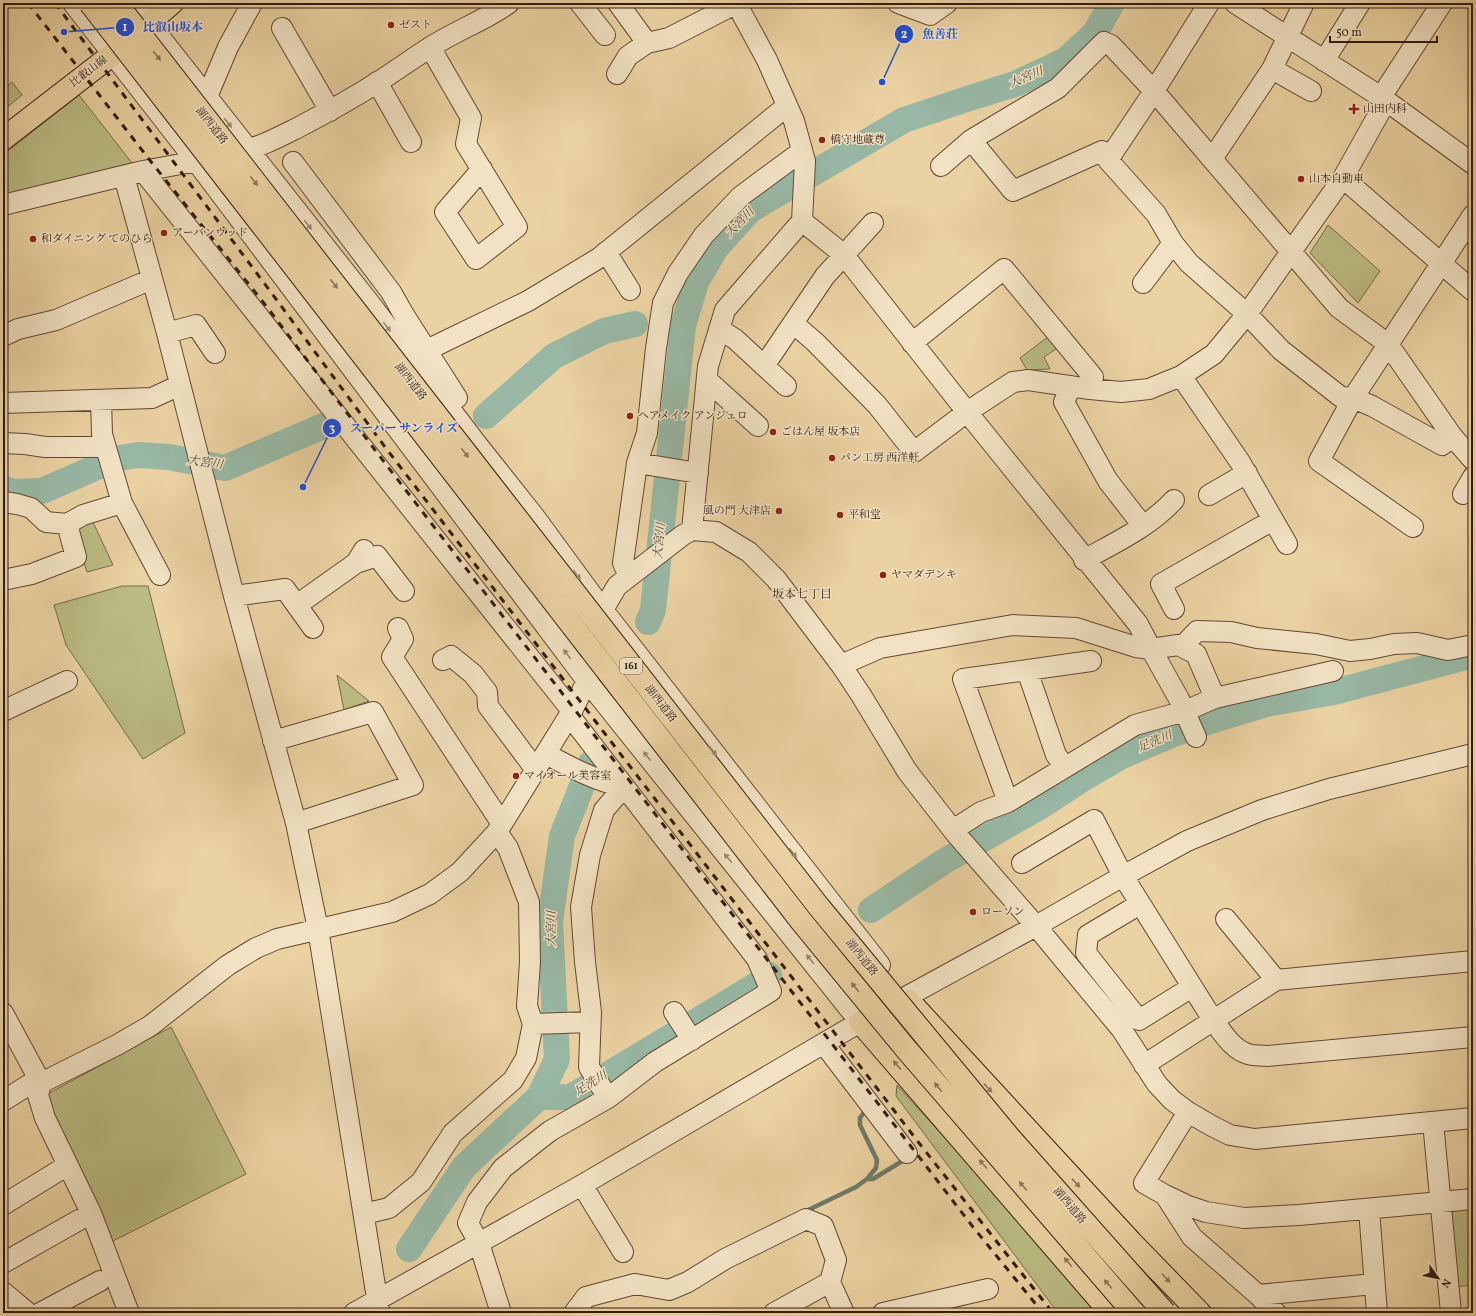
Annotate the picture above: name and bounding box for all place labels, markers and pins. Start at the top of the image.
callout: 比叡山坂本 [115,15,211,39]
place label: ゼスト [399,18,432,33]
marker: ゼスト [386,20,396,30]
callout: 魚善荘 [894,22,966,46]
place label: 山田内科 [1363,102,1407,117]
marker: 山田内科 [1348,103,1360,115]
place label: 橋守地蔵尊 [830,133,885,148]
marker: 橋守地蔵尊 [817,135,827,145]
place label: 山本自動車 [1309,172,1364,187]
marker: 山本自動車 [1296,174,1306,184]
place label: アーバンウッド [172,226,248,241]
marker: アーバンウッド [159,228,169,238]
place label: 和ダイニング てのひら [41,232,152,247]
marker: 和ダイニング てのひら [28,234,38,244]
place label: ヘアメイク アンジェロ [638,409,748,424]
marker: ヘアメイク アンジェロ [625,411,635,421]
callout: スーパー サンライズ [322,416,467,440]
place label: ごはん屋 坂本店 [781,425,860,440]
marker: ごはん屋 坂本店 [768,427,778,437]
place label: パン工房 西洋軒 [840,451,919,466]
marker: パン工房 西洋軒 [827,453,837,463]
place label: 風の門 大津店 [703,504,771,519]
marker: 風の門 大津店 [774,506,784,516]
place label: 平和堂 [848,508,881,523]
marker: 平和堂 [835,510,845,520]
place label: ヤマダデンキ [891,568,957,583]
marker: ヤマダデンキ [878,570,888,580]
place label: マイオール美容室 [524,769,611,784]
marker: マイオール美容室 [511,771,521,781]
place label: ローソン [981,905,1025,920]
marker: ローソン [968,907,978,917]

